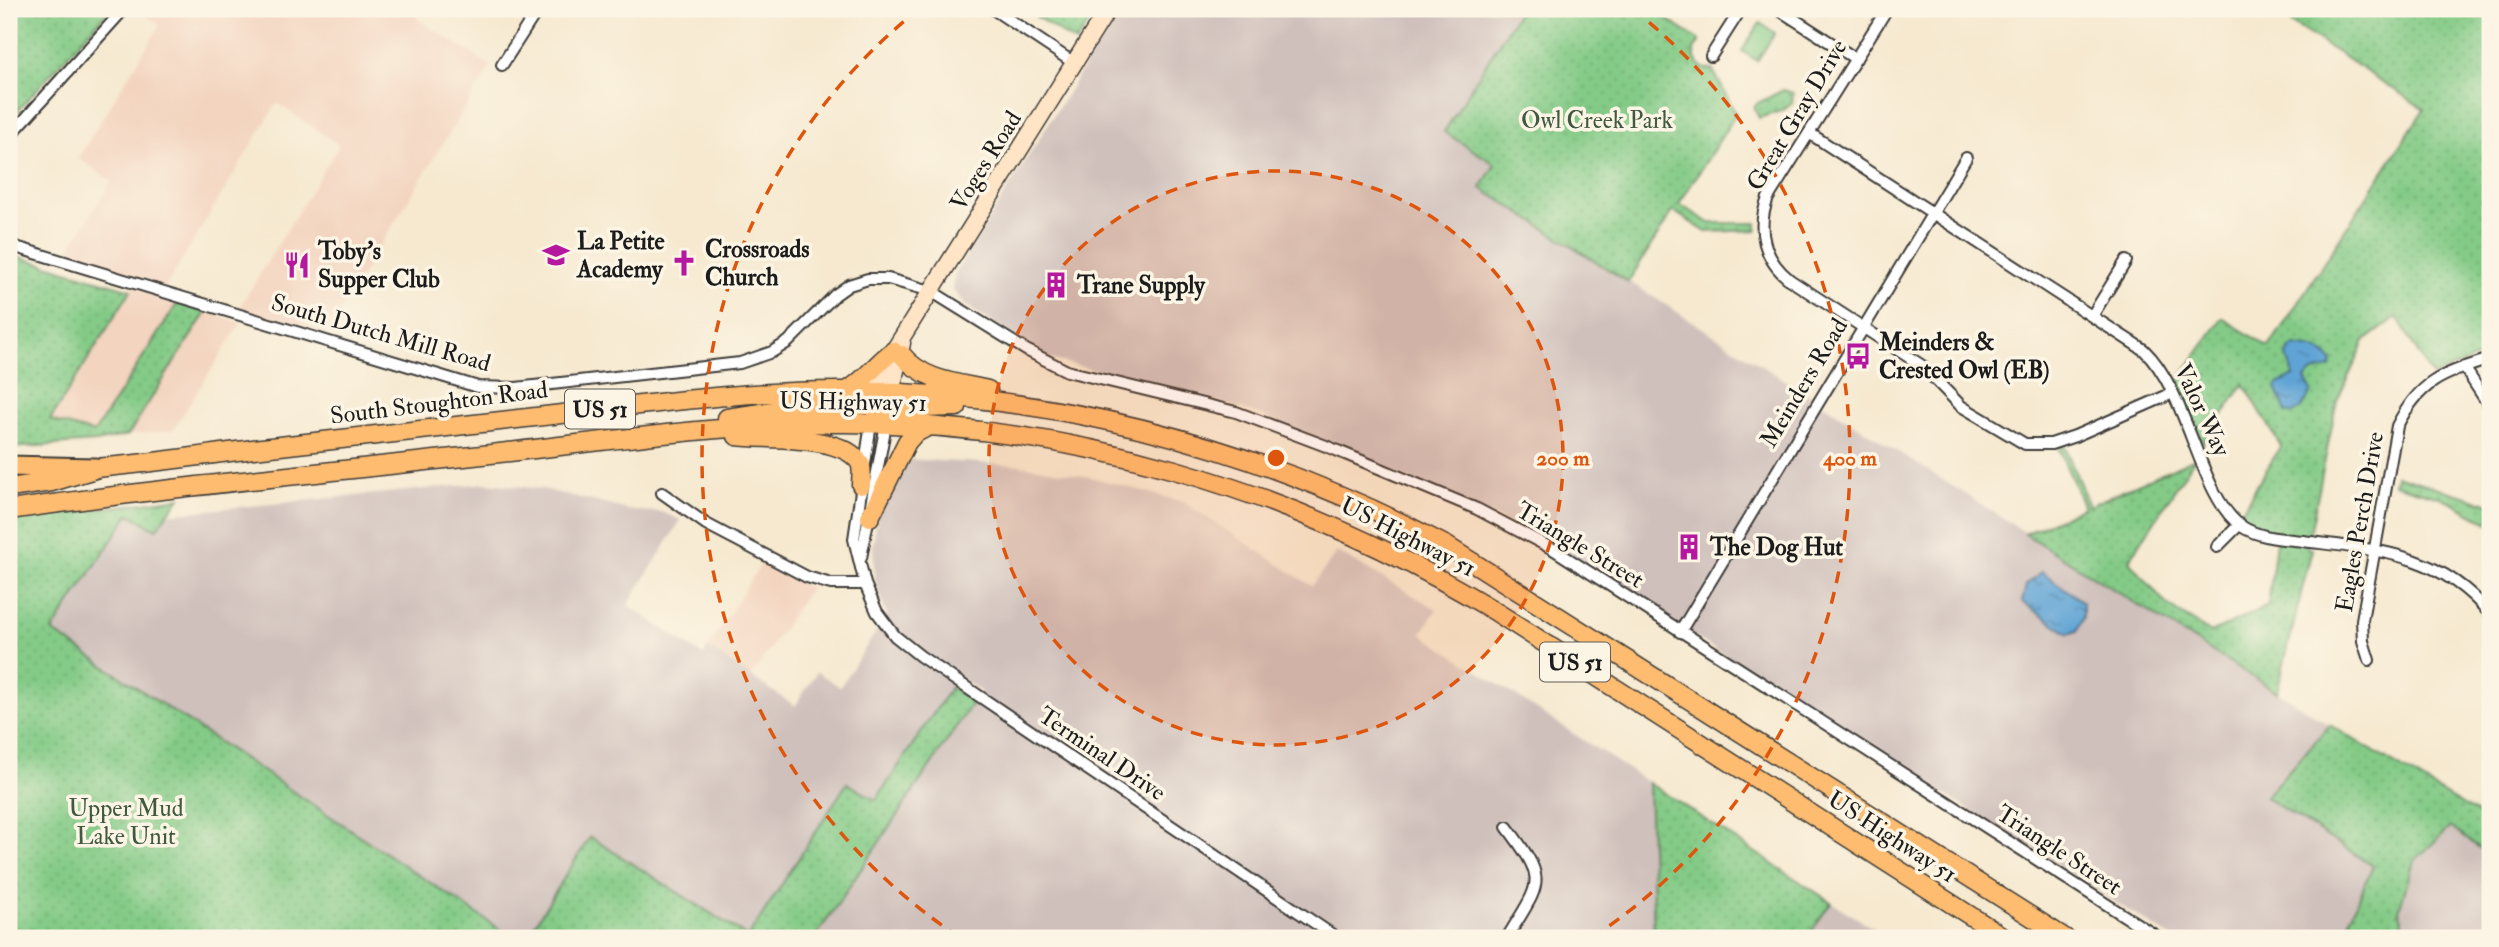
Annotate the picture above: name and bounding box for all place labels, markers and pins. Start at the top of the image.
place label: La Petite Academy [576,226,665,285]
place label: Crossroads Church [705,234,810,293]
place label: Toby's Supper Club [317,236,440,295]
school or university icon: La Petite Academy [541,240,571,270]
church icon: Crossroads Church [669,248,699,278]
restaurant icon: Toby's Supper Club [282,250,312,280]
building icon: Trane Supply [1041,270,1071,300]
place label: Trane Supply [1076,270,1206,301]
place label: Meinders & Crested Owl (EB) [1878,327,2050,386]
bus stop icon: Meinders & Crested Owl (EB) [1843,341,1873,371]
centre of rings [1264,446,1288,470]
building icon: The Dog Hut [1674,532,1704,562]
place label: The Dog Hut [1709,532,1843,563]

